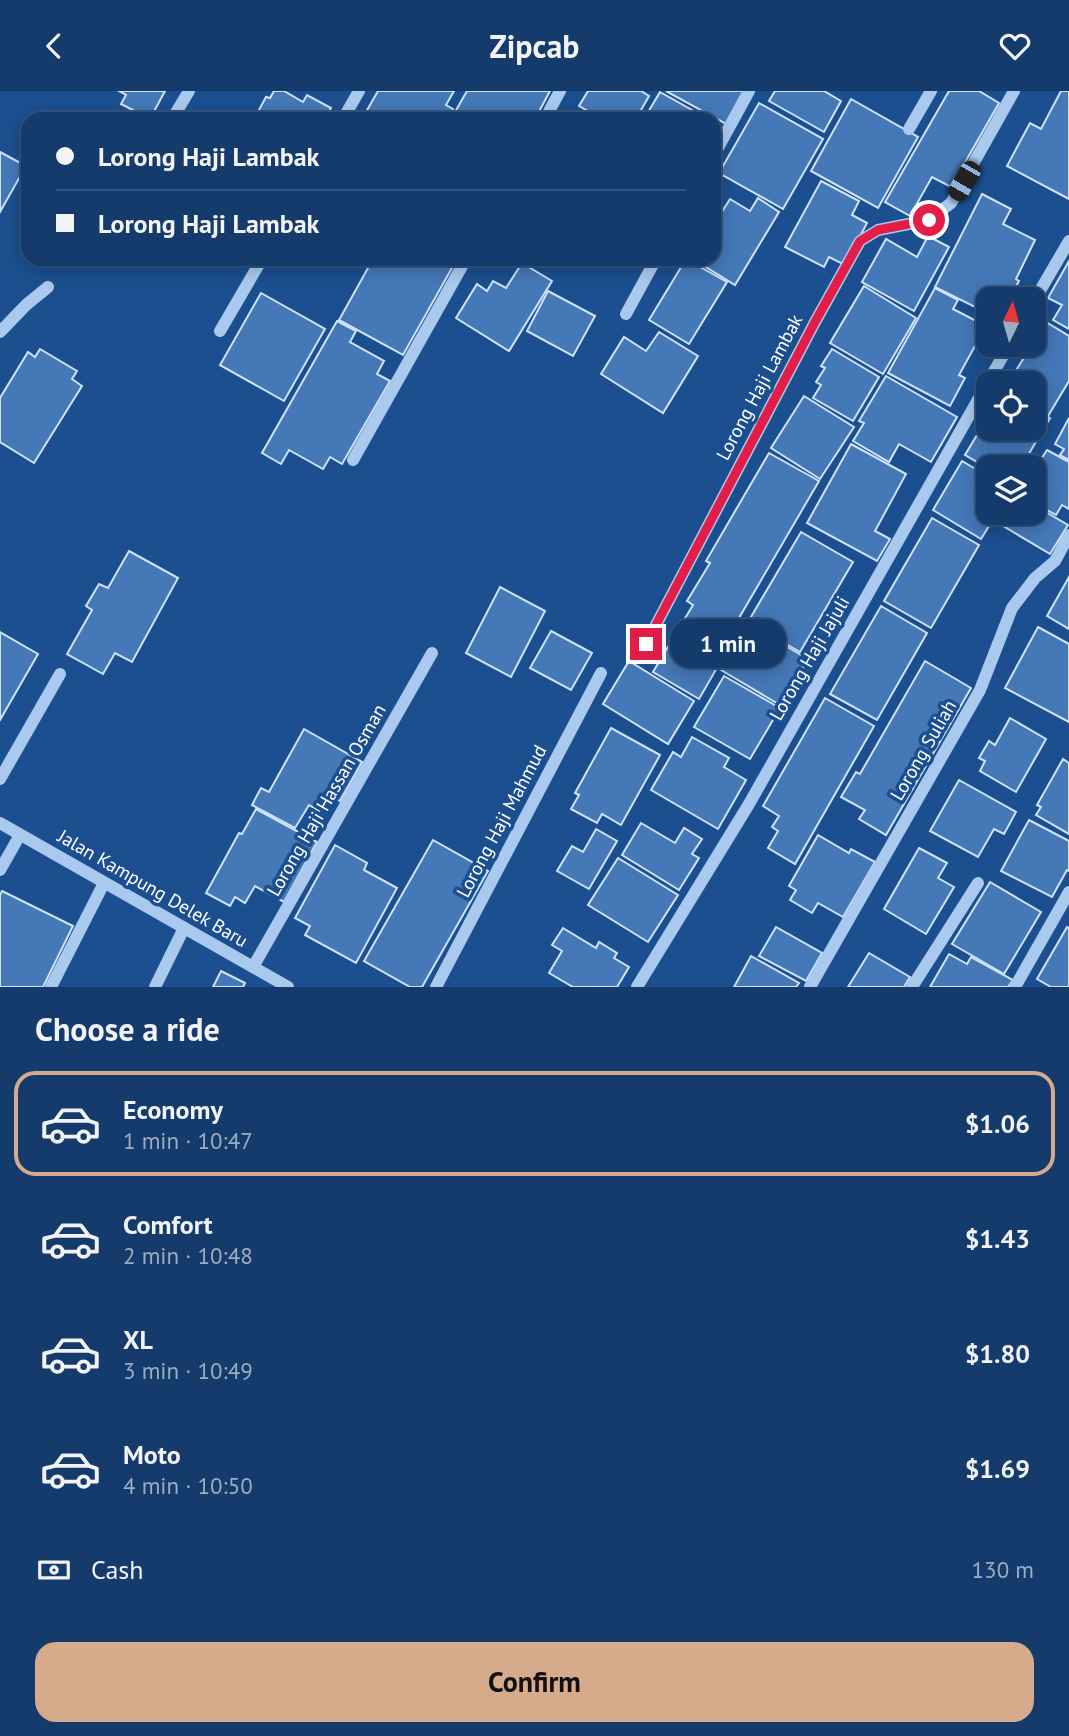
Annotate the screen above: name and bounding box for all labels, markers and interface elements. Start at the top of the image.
text: Zipcab [489,25,580,67]
icon: back [35,27,73,65]
icon: heart [996,27,1034,65]
text: Lorong Haji Lambak [98,140,319,173]
car [945,158,984,204]
route start [913,204,945,236]
text: Lorong Haji Lambak [98,207,319,240]
north arrow [976,287,1046,357]
map controls [976,287,1046,525]
street label: Lorong Haji Lambak [710,310,808,464]
button: locate [976,371,1046,441]
button: layers [976,455,1046,525]
street label: Lorong Haji Jajuli [764,592,854,724]
callout: 1 min [670,619,786,669]
route end [630,628,662,660]
text: 1 min [700,629,756,658]
street label: Lorong Suliah [885,696,961,804]
street label: Lorong Haji Hassan Osman [261,700,391,900]
street label: Lorong Haji Mahmud [451,741,551,901]
street label: Jalan Kampung Delek Baru [53,823,252,952]
text: Choose a ride [35,1008,220,1050]
icon: car [39,1092,102,1155]
text: Economy [123,1093,223,1126]
text: $1.06 [965,1107,1030,1140]
text: 1 min · 10:47 [123,1126,253,1155]
icon: car [39,1207,102,1270]
text: Comfort [123,1208,213,1241]
text: $1.43 [965,1222,1030,1255]
text: 2 min · 10:48 [123,1241,253,1270]
icon: car [39,1322,102,1385]
text: XL [123,1323,153,1356]
text: $1.80 [965,1337,1030,1370]
text: 3 min · 10:49 [123,1356,253,1385]
icon: car [39,1437,102,1500]
text: Moto [123,1438,181,1471]
text: $1.69 [965,1452,1030,1485]
text: 4 min · 10:50 [123,1471,253,1500]
icon: cash [35,1551,73,1589]
text: Cash [91,1553,143,1586]
text: 130 m [972,1555,1034,1584]
button: Confirm [35,1642,1034,1722]

